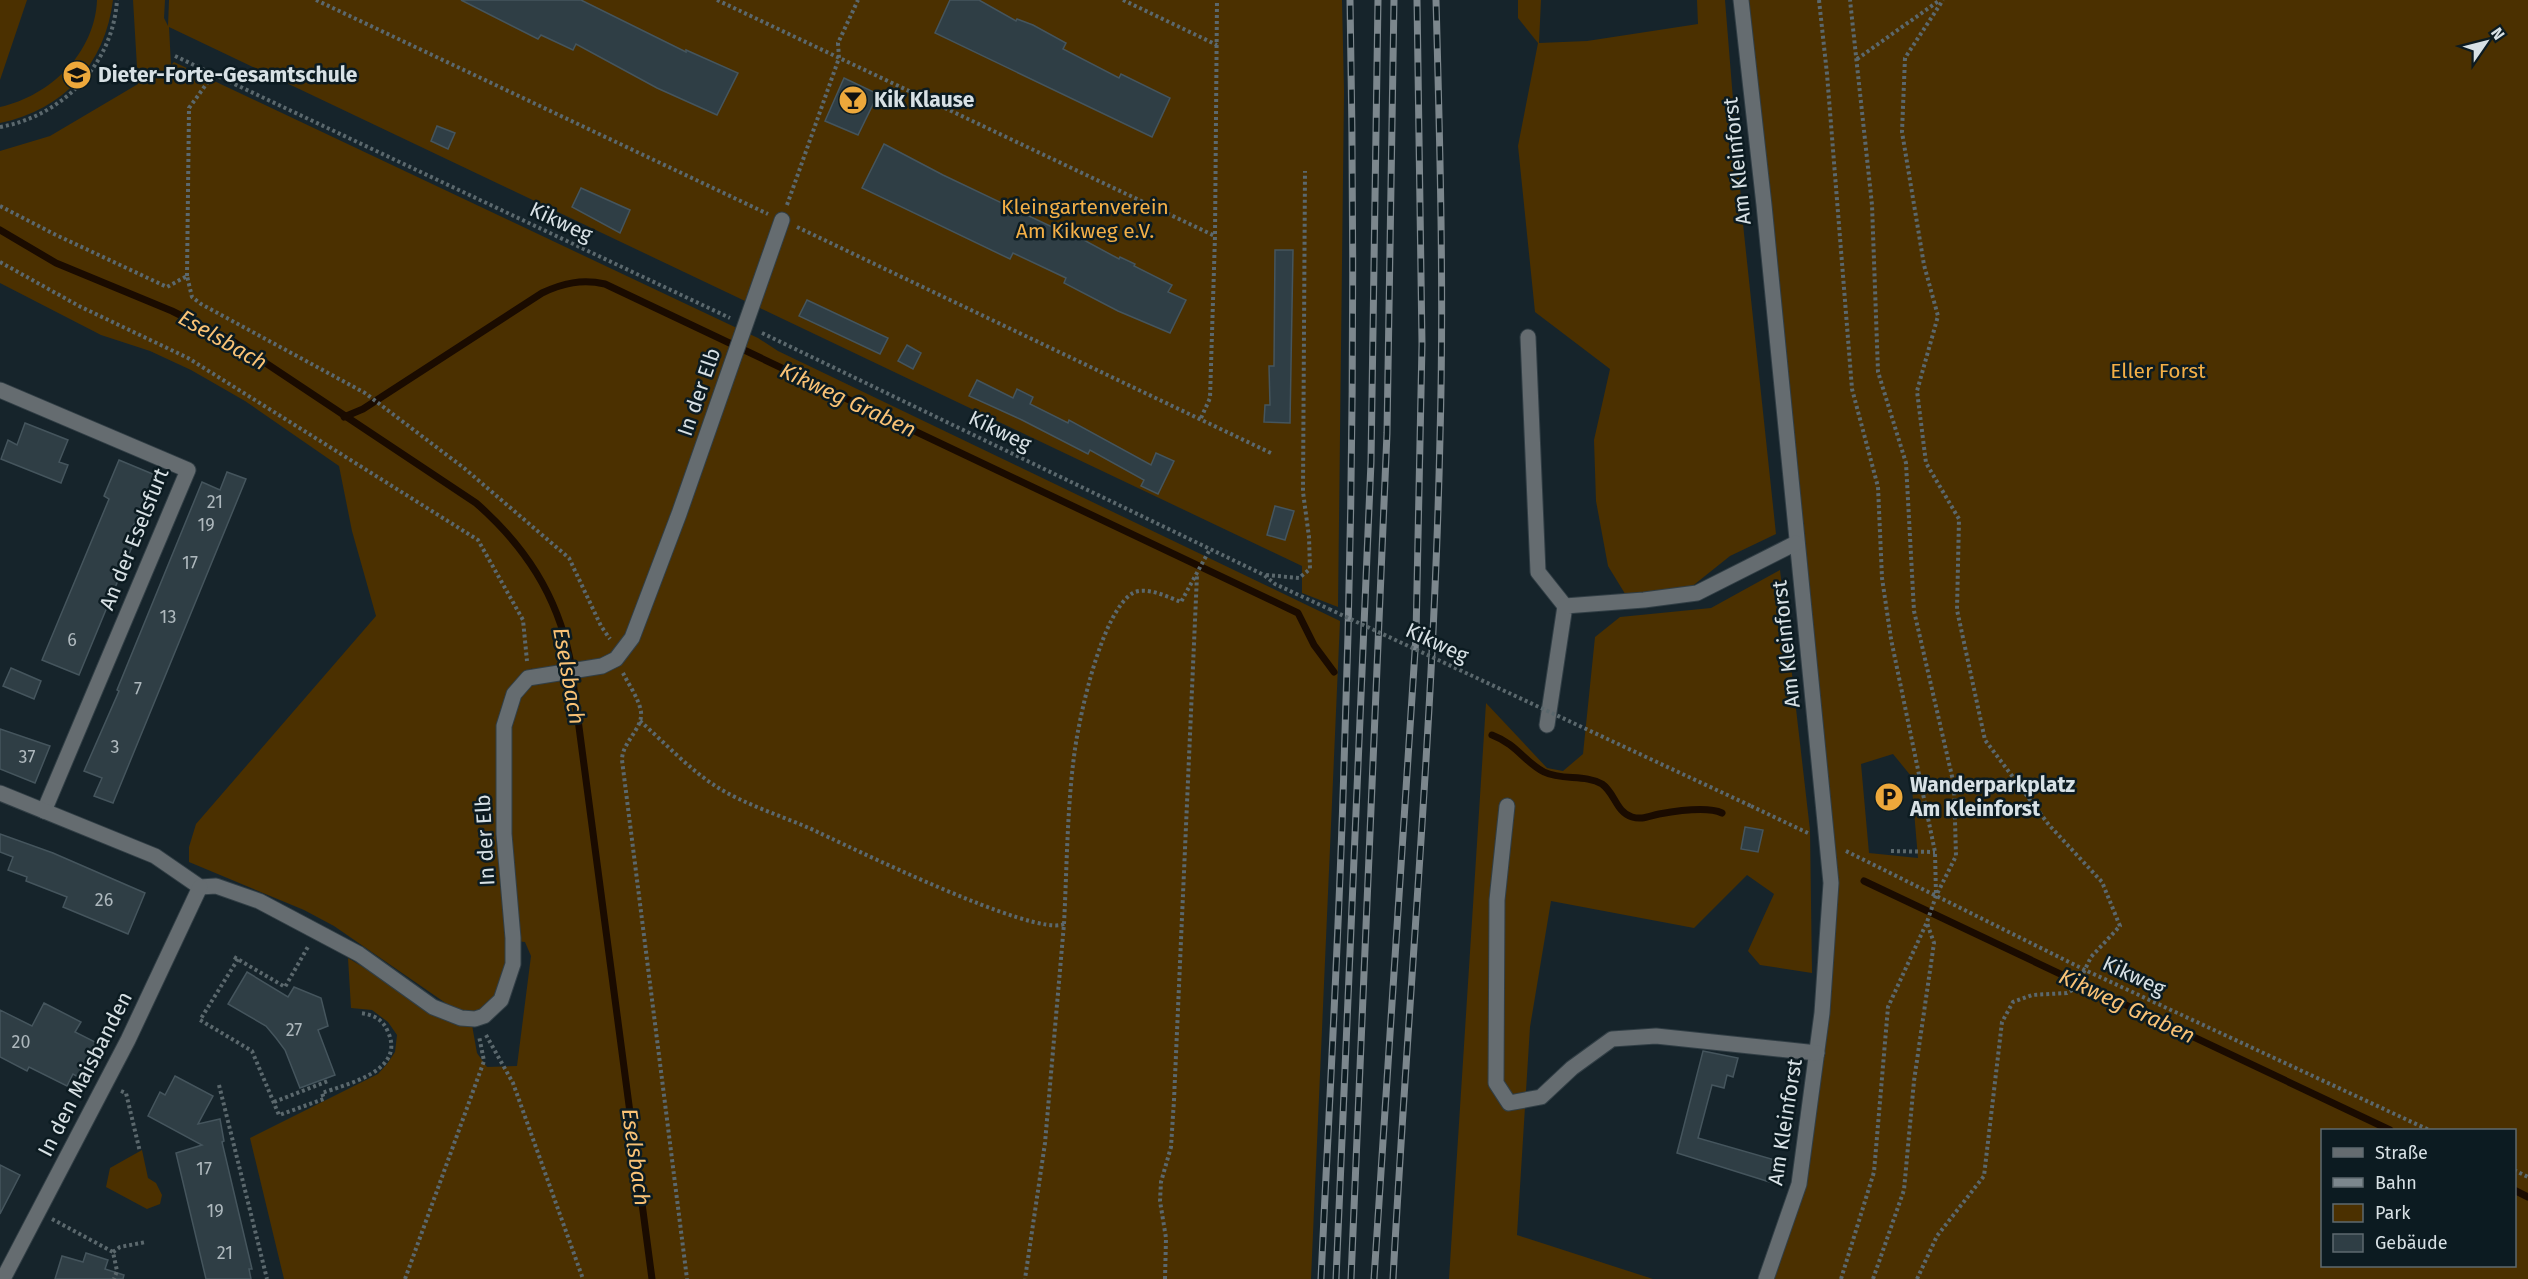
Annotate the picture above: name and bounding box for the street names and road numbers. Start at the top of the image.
street label: Am Kleinforst [1717,96,1757,226]
street label: Kikweg [525,196,597,248]
street label: In der Elb [672,345,726,439]
street label: Kikweg [964,405,1036,457]
street label: An der Eselsfurt [94,464,174,614]
street label: Am Kleinforst [1766,579,1806,709]
street label: Kikweg [1401,617,1473,669]
street label: In der Elb [470,794,500,886]
street label: Kikweg [2098,950,2170,1002]
street label: In den Maisbanden [32,987,138,1161]
street label: Am Kleinforst [1762,1056,1808,1187]

